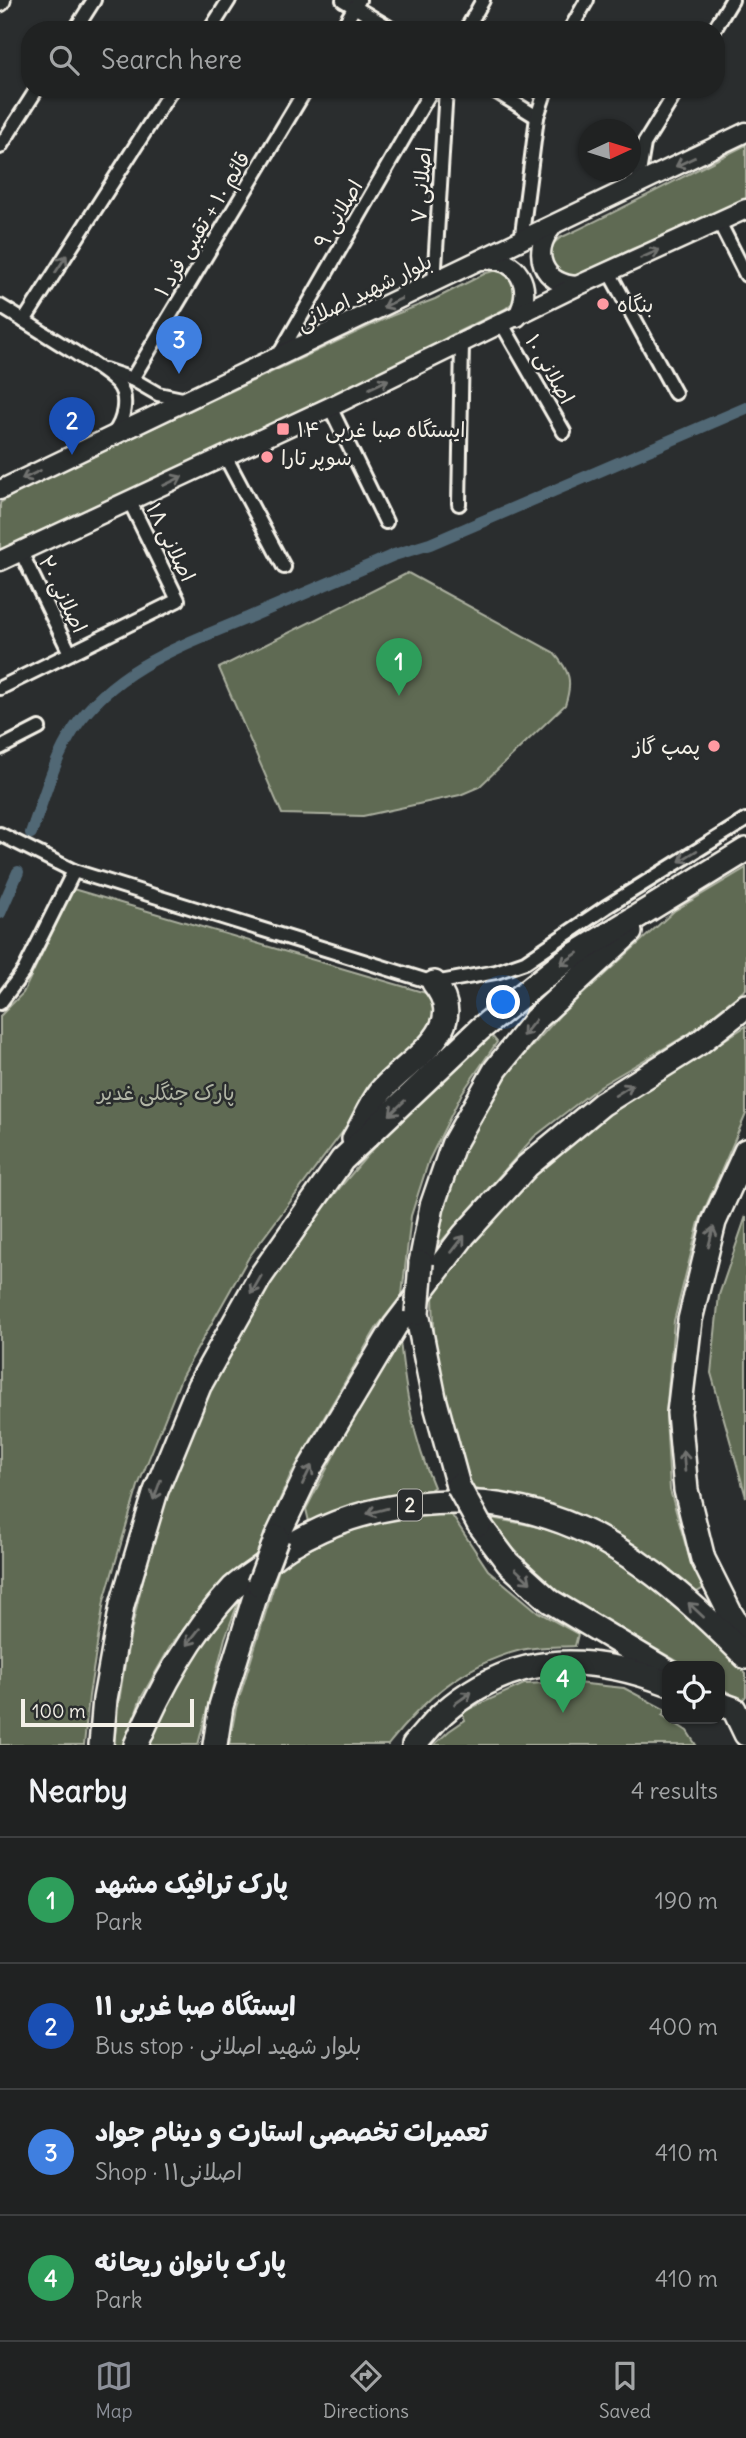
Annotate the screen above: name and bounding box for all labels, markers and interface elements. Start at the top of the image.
search box [21,21,725,98]
icon: search [45,41,83,79]
text: Search here [101,43,242,76]
north arrow [578,119,641,182]
street label: قائم ۱۰ + تقیبی فرد ۱ [148,146,259,303]
street label: اصلانی ۷ [405,146,438,224]
one-way arrow [675,155,696,169]
street label: اصلانی ۹ [308,175,369,254]
one-way arrow [639,246,660,260]
street label: بلوار شهید اصلانی [292,248,437,337]
one-way arrow [54,254,68,274]
place label: بنگاه [617,291,653,318]
marker: بنگاه [595,296,611,312]
one-way arrow [382,297,403,311]
pin: 3 [156,316,202,374]
street label: اصلانی ۱۰ [518,329,581,409]
one-way arrow [368,376,389,390]
pin: 2 [49,397,95,455]
place label: ایستگاه صبا غربی ۱۴ [297,416,466,444]
marker: ایستگاه صبا غربی ۱۴ [275,421,291,437]
place label: سوپر تارا [281,444,352,471]
marker: سوپر تارا [259,449,275,465]
one-way arrow [21,468,42,482]
one-way arrow [162,474,183,487]
street label: اصلانی ۱۸ [140,498,202,586]
street label: اصلانی ۲۰ [32,551,93,638]
pin: 1 [376,638,422,696]
place label: پمپ گاز [631,733,700,760]
marker: پمپ گاز [706,738,722,754]
one-way arrow [679,849,698,864]
one-way arrow [560,952,579,966]
your location [486,985,520,1019]
one-way arrow [521,1018,537,1036]
park label: پارک جنگلی غدیر [95,1079,235,1107]
one-way arrow [613,1083,633,1097]
one-way arrow [389,1100,406,1117]
one-way arrow [704,1226,718,1249]
one-way arrow [450,1235,465,1254]
one-way arrow [248,1275,262,1295]
one-way arrow [677,1450,690,1473]
one-way arrow [300,1465,314,1486]
one-way arrow [150,1478,163,1500]
road number: 2 [398,1490,422,1520]
one-way arrow [366,1506,388,1519]
one-way arrow [514,1568,531,1585]
one-way arrow [687,1602,705,1618]
one-way arrow [186,1627,201,1645]
pin: 4 [540,1655,586,1713]
map controls [662,1661,725,1724]
button: locate [662,1661,725,1724]
one-way arrow [454,1691,472,1706]
scale bar [21,1696,194,1728]
text: 100 m [32,1699,86,1723]
text: Nearby [28,1772,128,1810]
text: 4 results [631,1776,718,1805]
text: پارک ترافیک مشهد [95,1867,288,1900]
text: 1 [46,1886,56,1915]
text: 190 m [655,1886,718,1915]
text: Park [95,1907,143,1936]
text: ایستگاه صبا غربی ۱۱ [95,1989,296,2022]
text: 2 [45,2012,57,2041]
text: 400 m [649,2012,718,2041]
text: Bus stop · بلوار شهید اصلانی [95,2031,361,2060]
text: تعمیرات تخصصی استارت و دینام جواد [95,2115,488,2148]
text: 3 [44,2138,58,2167]
text: 410 m [655,2138,718,2167]
text: Shop · اصلانی۱۱ [95,2157,242,2186]
text: پارک بانوان ریحانه [95,2245,286,2278]
text: 4 [44,2264,58,2293]
text: 410 m [655,2264,718,2293]
text: Park [95,2285,143,2314]
tab: Map [95,2357,133,2423]
tab: Directions [323,2357,409,2423]
tab: Saved [599,2357,651,2423]

